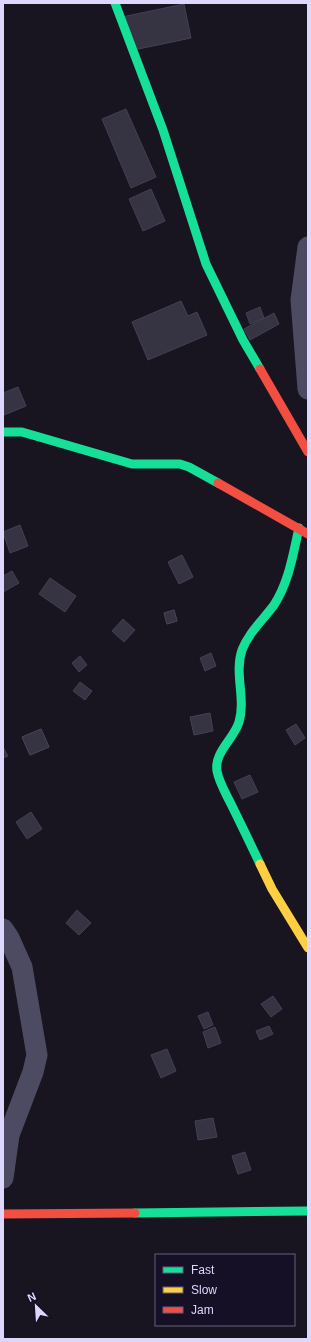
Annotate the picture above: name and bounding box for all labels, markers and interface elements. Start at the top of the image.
legend [155,1254,295,1326]
text: Fast [191,1263,215,1277]
text: Slow [191,1283,217,1297]
north arrow [16,1286,56,1326]
text: N [26,1290,38,1304]
text: Jam [191,1303,214,1317]

